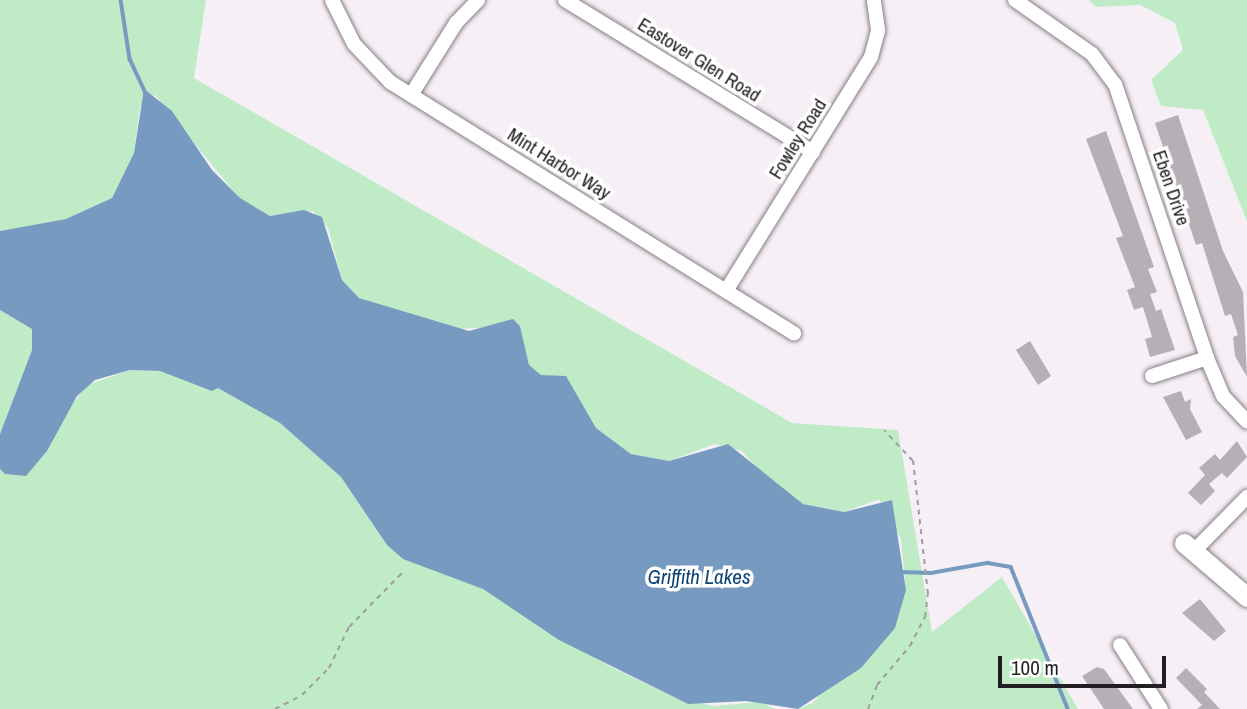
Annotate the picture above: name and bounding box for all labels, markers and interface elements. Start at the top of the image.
street label: Eastover Glen Road [633,13,765,107]
street label: Fowley Road [764,95,832,183]
street label: Mint Harbor Way [503,123,615,205]
street label: Eben Drive [1148,147,1194,229]
water label: Griffith Lakes [647,564,751,590]
scale bar [1002,642,1170,686]
text: 100 m [1011,653,1059,682]

